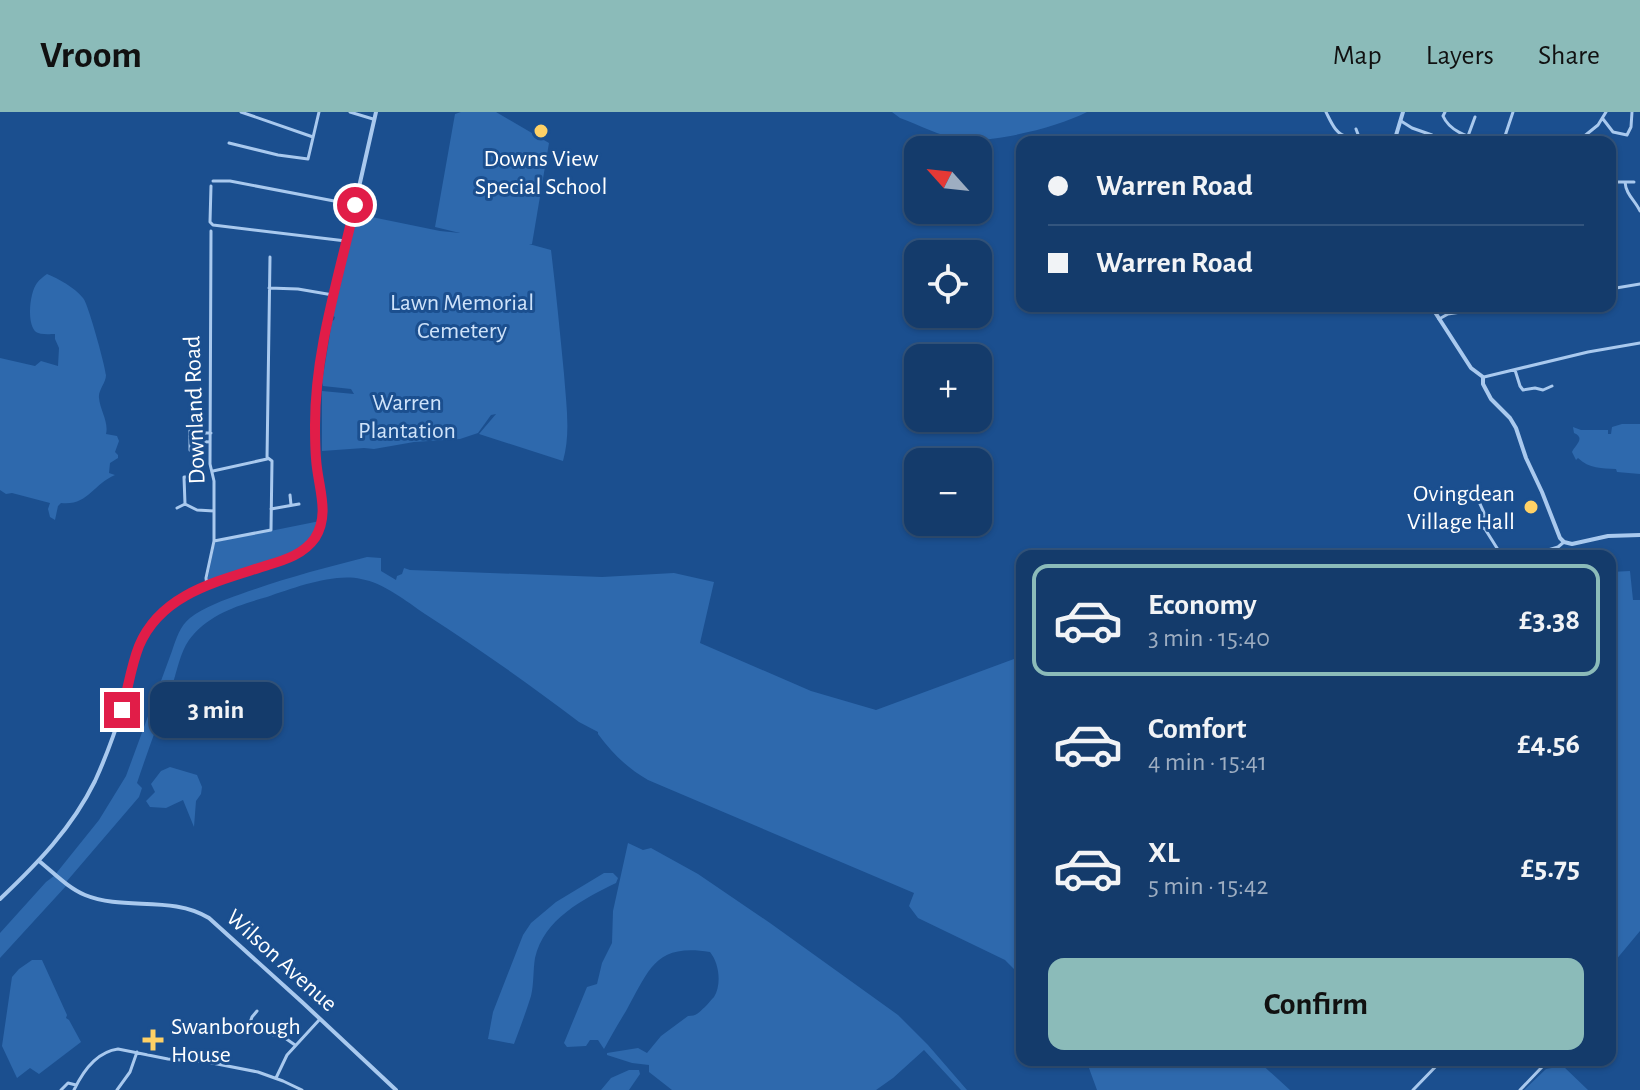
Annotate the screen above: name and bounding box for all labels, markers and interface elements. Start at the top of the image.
text: Vroom [40,37,142,75]
text: Map [1333,42,1382,70]
text: Layers [1426,42,1494,70]
text: Share [1538,42,1600,70]
marker: Downs View Special School [532,122,550,140]
north arrow [904,136,992,224]
map controls [904,136,992,536]
place label: Downs View Special School [475,147,607,199]
text: Warren Road [1096,171,1253,201]
route start [337,187,373,223]
button: locate [904,240,992,328]
text: Warren Road [1096,248,1253,278]
park label: Lawn Memorial Cemetery [390,291,534,343]
street label: Downland Road [180,335,210,485]
button: + [904,344,992,432]
park label: Warren Plantation [358,391,456,443]
button: − [904,448,992,536]
place label: Ovingdean Village Hall [1407,482,1515,534]
marker: Ovingdean Village Hall [1522,498,1540,516]
icon: car [1052,584,1124,656]
text: Economy [1148,590,1257,620]
text: £3.38 [1519,605,1580,635]
text: 3 min · 15:40 [1148,625,1270,651]
callout: 3 min [150,682,282,738]
route end [104,692,140,728]
text: 3 min [188,697,244,723]
icon: car [1052,708,1124,780]
text: Comfort [1148,714,1247,744]
text: £4.56 [1517,729,1580,759]
text: 4 min · 15:41 [1148,749,1267,775]
icon: car [1052,832,1124,904]
text: XL [1148,838,1180,868]
text: £5.75 [1521,853,1580,883]
text: 5 min · 15:42 [1148,873,1268,899]
street label: Wilson Avenue [221,905,341,1016]
button: Confirm [1048,958,1584,1050]
place label: Swanborough House [171,1015,301,1067]
marker: Swanborough House [142,1029,164,1051]

